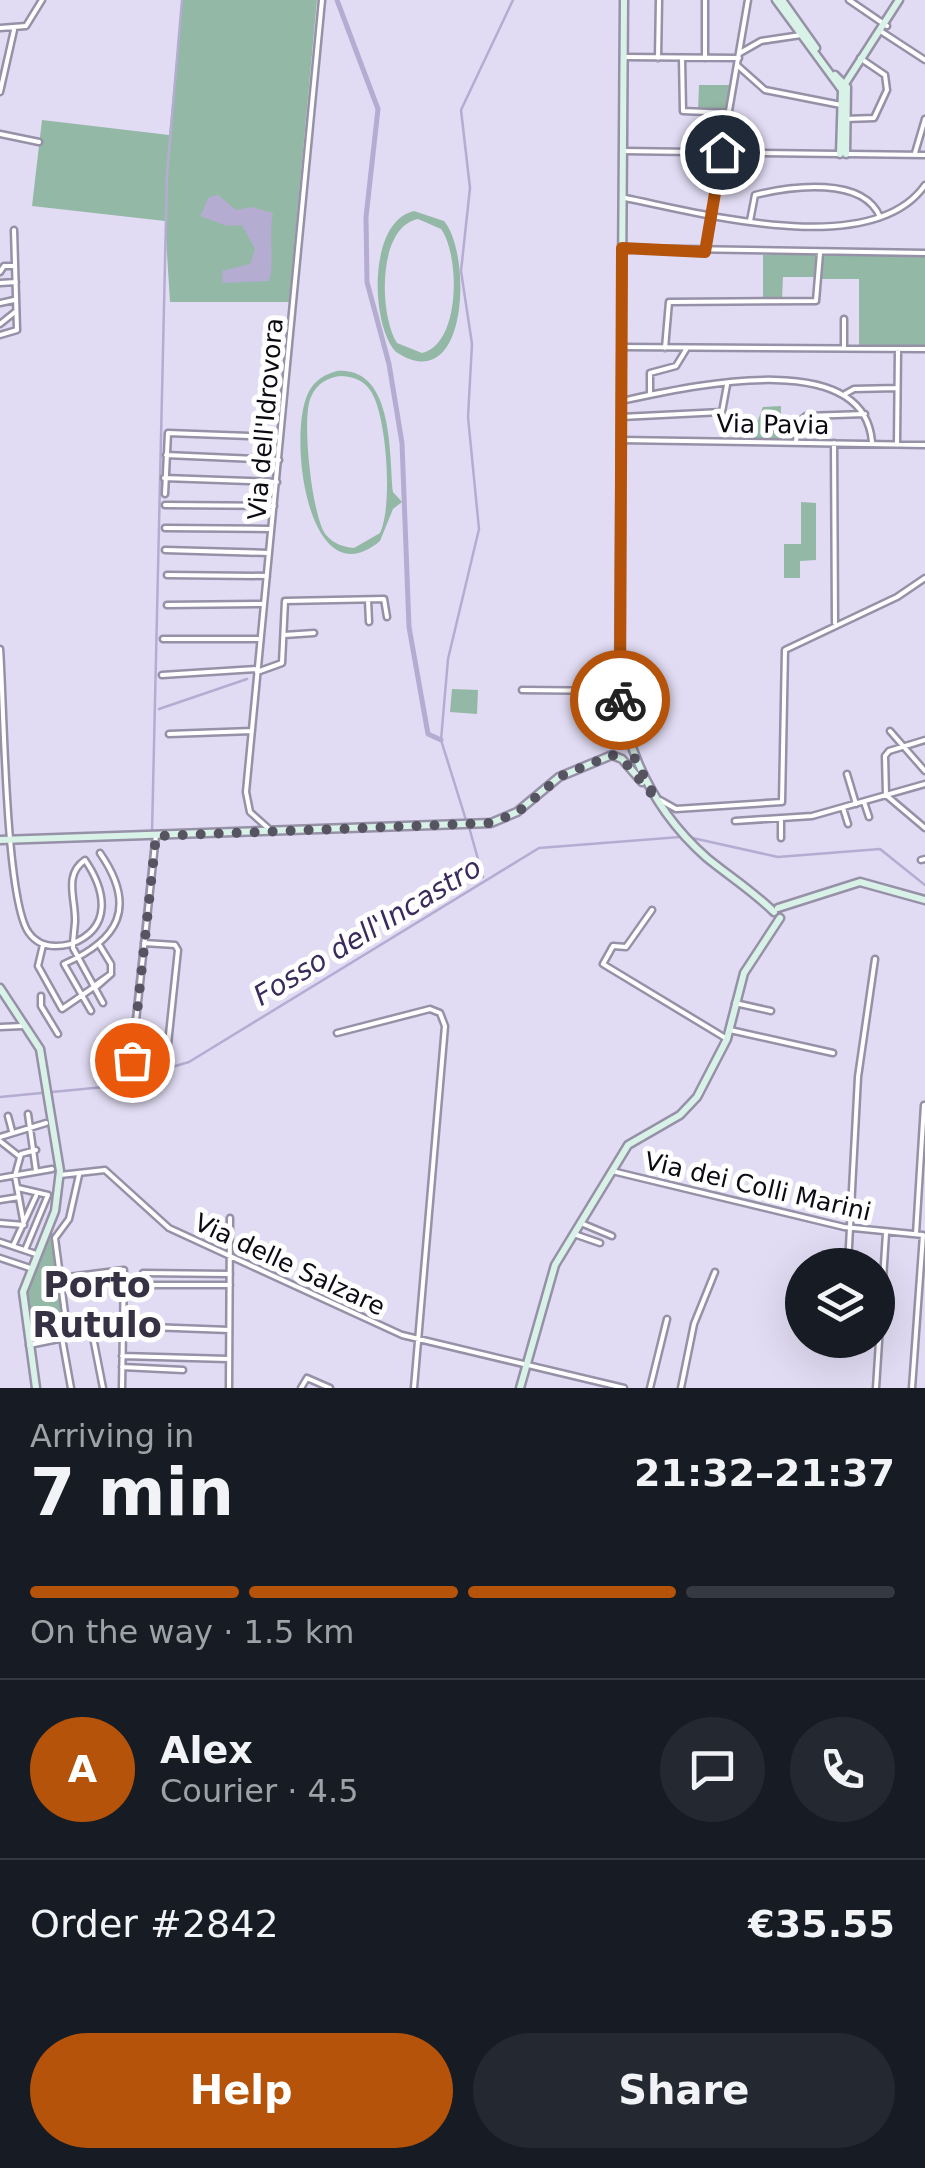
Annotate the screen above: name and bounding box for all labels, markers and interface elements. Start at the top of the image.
pin [680,110,765,195]
icon: home [695,125,750,180]
street label: Via dell'Idrovora [242,317,289,521]
street label: Via Pavia [716,409,830,440]
courier [570,650,670,750]
icon: bike [593,673,648,728]
water label: Fosso dell'Incastro [248,850,487,1012]
pin [90,1018,175,1103]
icon: bag [105,1033,160,1088]
street label: Via dei Colli Marini [642,1146,874,1227]
street label: Via delle Salzare [190,1208,390,1321]
map controls [785,1248,895,1358]
button: layers [785,1248,895,1358]
district label: Porto Rutulo [32,1265,162,1345]
text: Arriving in [30,1417,194,1455]
text: 21:32–21:37 [634,1451,895,1495]
text: 7 min [30,1455,234,1530]
text: On the way · 1.5 km [30,1613,354,1651]
button: chat [660,1717,765,1822]
button: phone [790,1717,895,1822]
text: Alex [160,1728,253,1772]
text: A [68,1747,97,1791]
text: Courier · 4.5 [160,1772,359,1810]
text: Order #2842 [30,1902,279,1946]
text: €35.55 [748,1902,895,1946]
button: Help [30,2033,453,2148]
button: Share [473,2033,895,2148]

